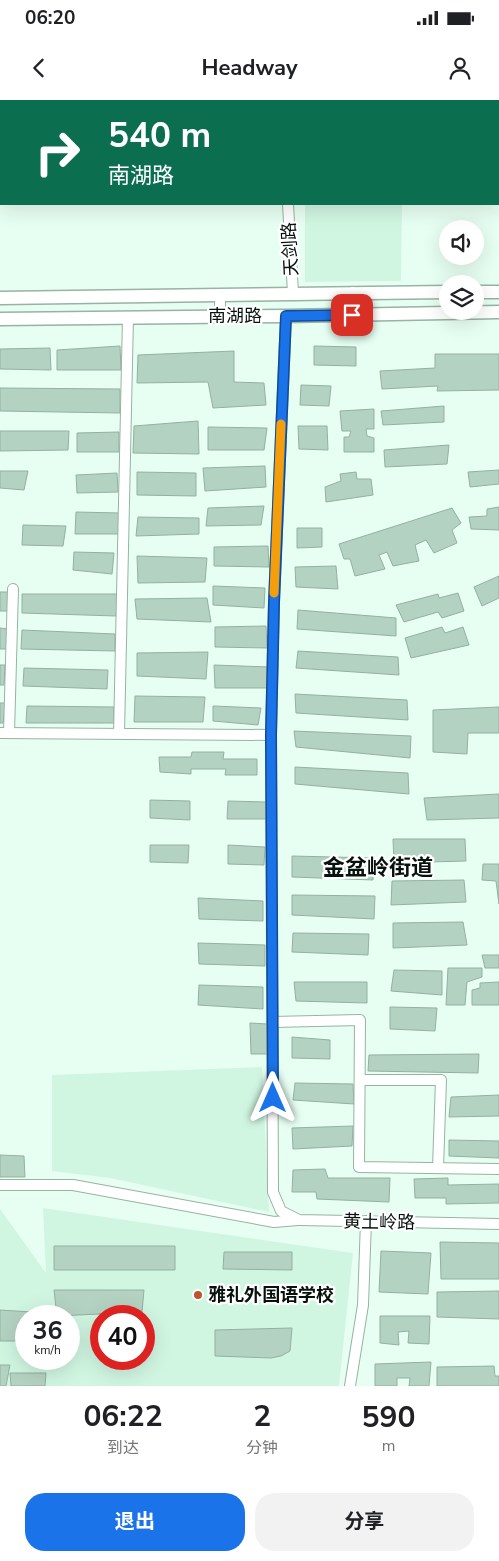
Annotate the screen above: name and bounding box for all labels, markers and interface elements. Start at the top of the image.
text: 06:20 [25,5,75,31]
text: Headway [201,53,298,83]
icon: back [25,54,53,82]
icon: person [446,54,474,82]
text: 540 m [108,112,211,159]
icon: right [25,120,90,185]
text: 南湖路 [108,161,174,191]
map controls [439,220,484,320]
button: sound [439,220,484,265]
street label: 天剑路 [277,221,303,277]
button: layers [439,275,484,320]
pin [331,294,373,336]
icon: arrive [338,301,366,329]
street label: 南湖路 [208,304,262,328]
district label: 金盆岭街道 [323,853,433,883]
position arrow [246,1071,298,1123]
street label: 黄土岭路 [343,1209,415,1235]
place label: 雅礼外国语学校 [208,1283,334,1307]
marker: 雅礼外国语学校 [192,1289,204,1301]
speed limit sign: 40 [90,1305,155,1370]
text: 36 [32,1314,63,1348]
text: km/h [34,1342,61,1358]
text: 06:22 [83,1396,163,1437]
text: 2 [253,1396,271,1437]
text: 590 [362,1397,416,1438]
text: m [382,1435,395,1457]
text: 到达 [107,1437,139,1459]
text: 分钟 [246,1437,278,1459]
button: 退出 [25,1493,245,1551]
button: 分享 [255,1493,474,1551]

